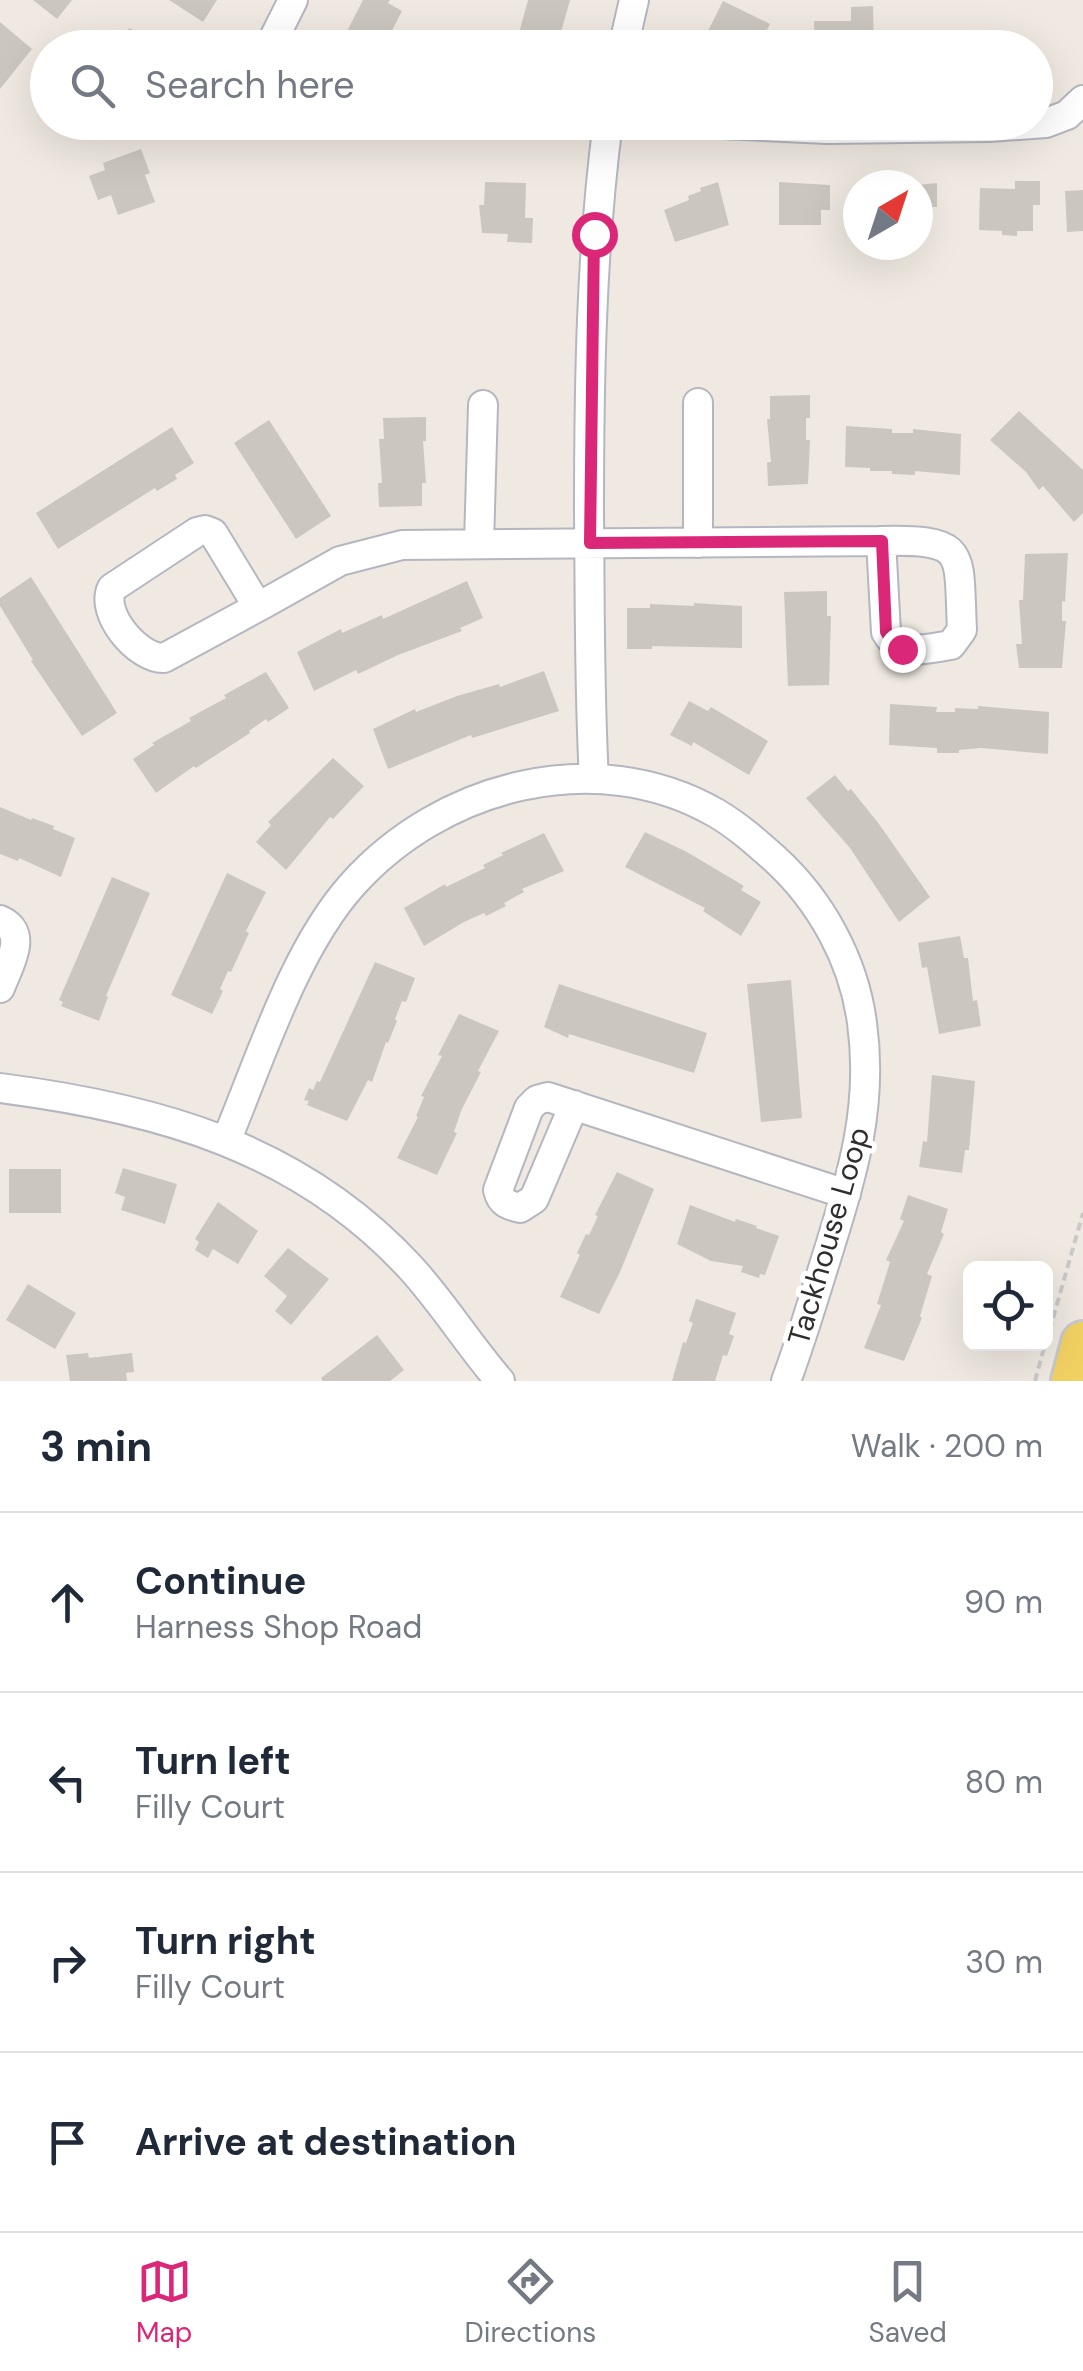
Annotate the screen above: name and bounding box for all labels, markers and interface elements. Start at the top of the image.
search box [30,30,1053,140]
icon: search [65,58,120,113]
text: Search here [145,60,355,110]
north arrow [843,170,933,260]
route start [572,212,618,258]
route end [880,627,926,673]
street label: Tackhouse Loop [779,1122,878,1349]
map controls [963,1261,1053,1351]
button: locate [963,1261,1053,1351]
text: 3 min [40,1419,152,1474]
text: Walk · 200 m [851,1425,1043,1467]
text: Continue [135,1556,306,1606]
icon: ahead [40,1575,95,1630]
text: 90 m [964,1581,1043,1623]
text: Harness Shop Road [135,1606,422,1648]
text: Turn left [135,1736,291,1786]
icon: left [40,1755,95,1810]
text: 80 m [965,1761,1043,1803]
text: Filly Court [135,1786,285,1828]
text: Turn right [135,1916,316,1966]
icon: right [40,1935,95,1990]
text: 30 m [965,1941,1043,1983]
text: Filly Court [135,1966,285,2008]
icon: arrive [40,2115,95,2170]
text: Arrive at destination [135,2117,517,2167]
tab: Map [136,2254,192,2351]
tab: Directions [465,2254,596,2351]
tab: Saved [868,2254,947,2351]

